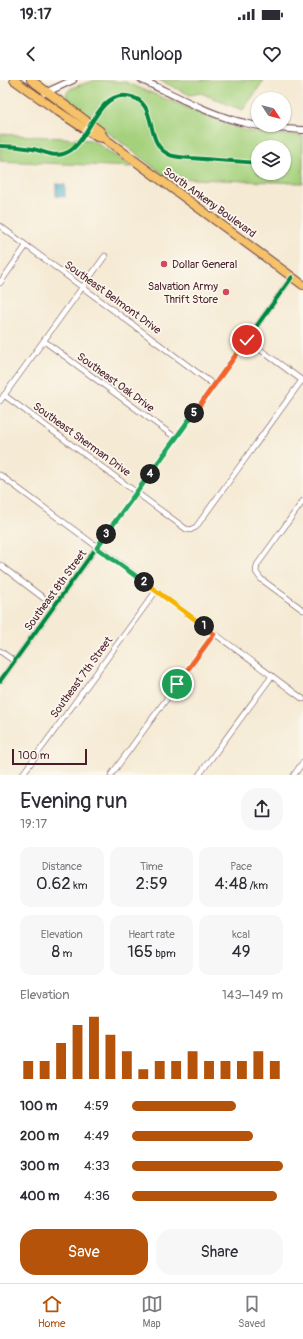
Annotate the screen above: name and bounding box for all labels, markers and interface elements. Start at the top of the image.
text: 19:17 [20,5,51,24]
icon: back [20,43,42,65]
text: Runloop [121,43,182,66]
icon: heart [261,43,283,65]
north arrow [251,92,291,132]
map controls [251,92,291,180]
button: layers [251,140,291,180]
street label: South Ankeny Boulevard [161,165,258,240]
street label: Southeast Belmont Drive [62,258,164,337]
place label: Dollar General [172,258,237,271]
marker: Dollar General [159,259,169,269]
place label: Salvation Army Thrift Store [148,280,219,306]
marker: Salvation Army Thrift Store [221,287,231,297]
pin [230,323,264,357]
icon: check [236,329,258,351]
street label: Southeast Oak Drive [75,350,157,415]
street label: Southeast Sherman Drive [30,400,133,479]
pin: 5 [184,403,204,423]
text: 5 [191,406,197,419]
pin: 4 [140,464,160,484]
text: 4 [147,467,153,480]
pin: 3 [96,524,116,544]
text: 3 [103,527,109,540]
street label: Southeast 8th Street [22,547,90,633]
pin: 2 [134,572,154,592]
text: 2 [141,575,147,588]
pin: 1 [194,616,214,636]
text: 1 [202,619,206,632]
street label: Southeast 7th Street [48,634,116,720]
pin [160,667,194,701]
icon: arrive [166,673,188,695]
scale bar [12,747,87,766]
text: 100 m [18,749,49,762]
text: Evening run [20,787,128,815]
button: share [241,788,283,830]
text: 19:17 [20,816,47,832]
text: Distance [42,860,82,873]
text: Time [140,860,163,873]
text: Pace [230,860,252,873]
text: 0.62 [36,873,71,894]
text: 2:59 [135,873,168,894]
text: 4:48 [214,873,247,894]
text: km [71,879,88,892]
text: /km [247,879,268,892]
text: Elevation [41,928,83,941]
text: Heart rate [128,928,175,941]
text: kcal [232,928,250,941]
text: 8 [51,941,60,962]
text: 165 [127,941,153,962]
text: 49 [232,941,250,962]
text: m [60,947,72,960]
text: bpm [153,947,176,960]
text: Elevation [20,987,70,1003]
text: 143–149 m [222,987,283,1003]
text: 100 m [20,1098,57,1114]
text: 4:59 [84,1098,109,1114]
text: 200 m [20,1128,59,1144]
text: 4:49 [84,1128,109,1144]
text: 300 m [20,1158,59,1174]
text: 4:33 [84,1158,110,1174]
text: 400 m [20,1188,60,1204]
text: 4:36 [84,1188,110,1204]
button: Save [20,1229,148,1275]
button: Share [156,1229,283,1275]
tab: Home [38,1293,65,1330]
tab: Map [141,1293,163,1330]
tab: Saved [238,1293,265,1330]

